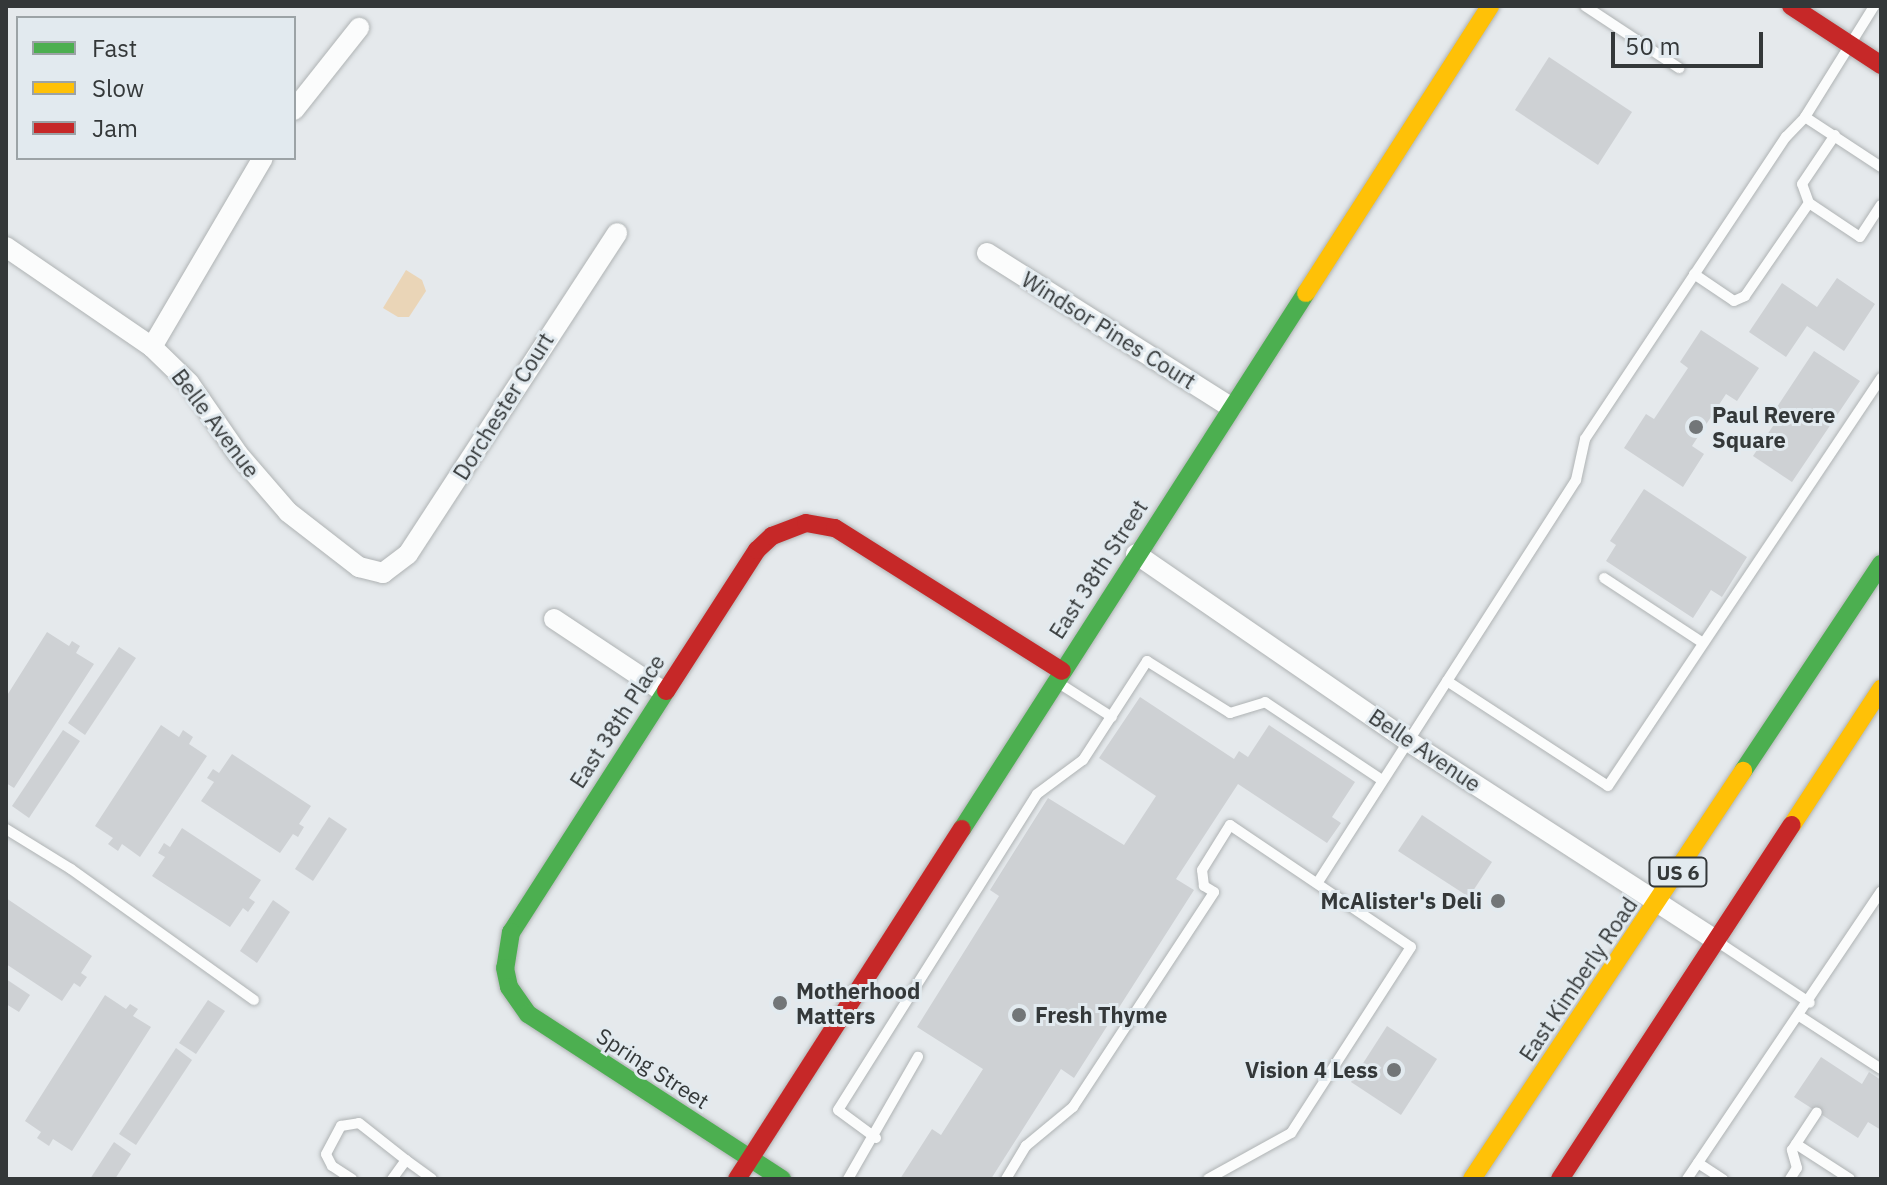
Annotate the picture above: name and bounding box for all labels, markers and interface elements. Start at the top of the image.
legend [16,16,296,160]
scale bar [1615,16,1767,66]
text: 50 m [1625,30,1680,62]
text: Fast [92,32,137,64]
text: Slow [92,72,144,104]
text: Jam [92,112,138,144]
street label: Windsor Pines Court [1017,266,1201,394]
street label: Dorchester Court [447,328,559,484]
street label: Belle Avenue [167,364,265,482]
place label: Paul Revere Square [1712,401,1835,452]
marker: Paul Revere Square [1687,418,1705,436]
street label: East 38th Street [1043,495,1153,643]
street label: East 38th Place [564,649,670,793]
street label: Belle Avenue [1364,703,1486,797]
road number: US 6 [1648,856,1708,888]
place label: McAlister's Deli [1320,888,1482,914]
marker: McAlister's Deli [1489,892,1507,910]
street label: East Kimberly Road [1513,892,1643,1066]
place label: Motherhood Matters [796,977,920,1028]
marker: Motherhood Matters [771,994,789,1012]
place label: Fresh Thyme [1035,1002,1167,1028]
marker: Fresh Thyme [1010,1006,1028,1024]
street label: Spring Street [592,1022,714,1114]
place label: Vision 4 Less [1245,1057,1378,1083]
marker: Vision 4 Less [1385,1061,1403,1079]

